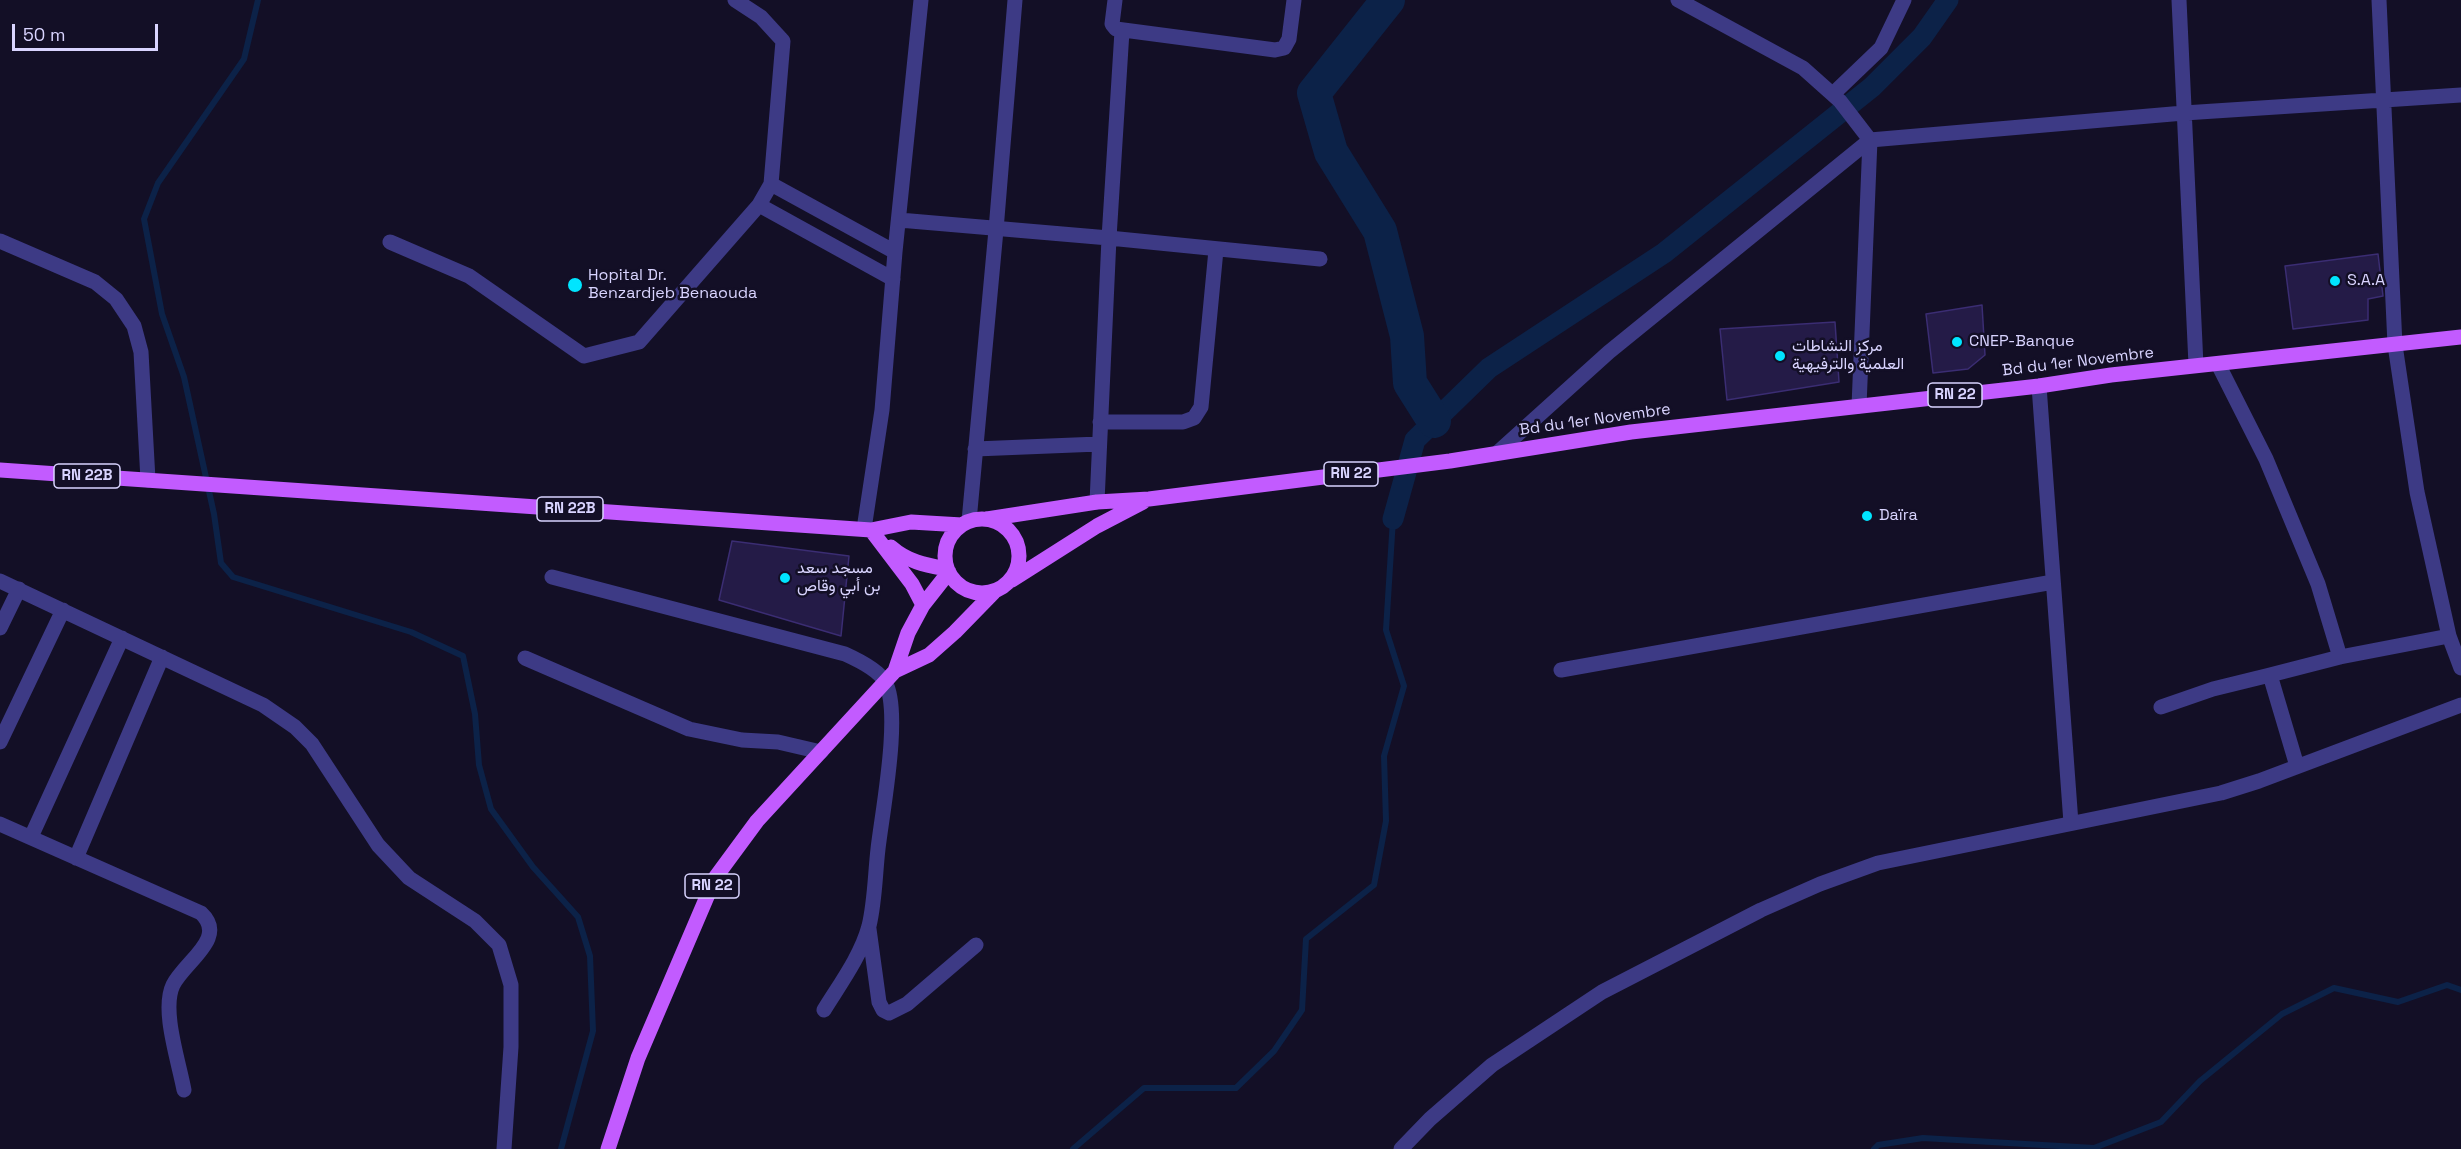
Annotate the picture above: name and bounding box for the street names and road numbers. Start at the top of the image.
street label: Bd du 1er Novembre [2001,343,2155,381]
road number: RN 22 [1928,383,1982,407]
street label: Bd du 1er Novembre [1518,400,1672,440]
road number: RN 22 [1324,462,1378,486]
road number: RN 22B [54,464,120,488]
road number: RN 22B [537,497,603,521]
road number: RN 22 [685,874,739,898]

